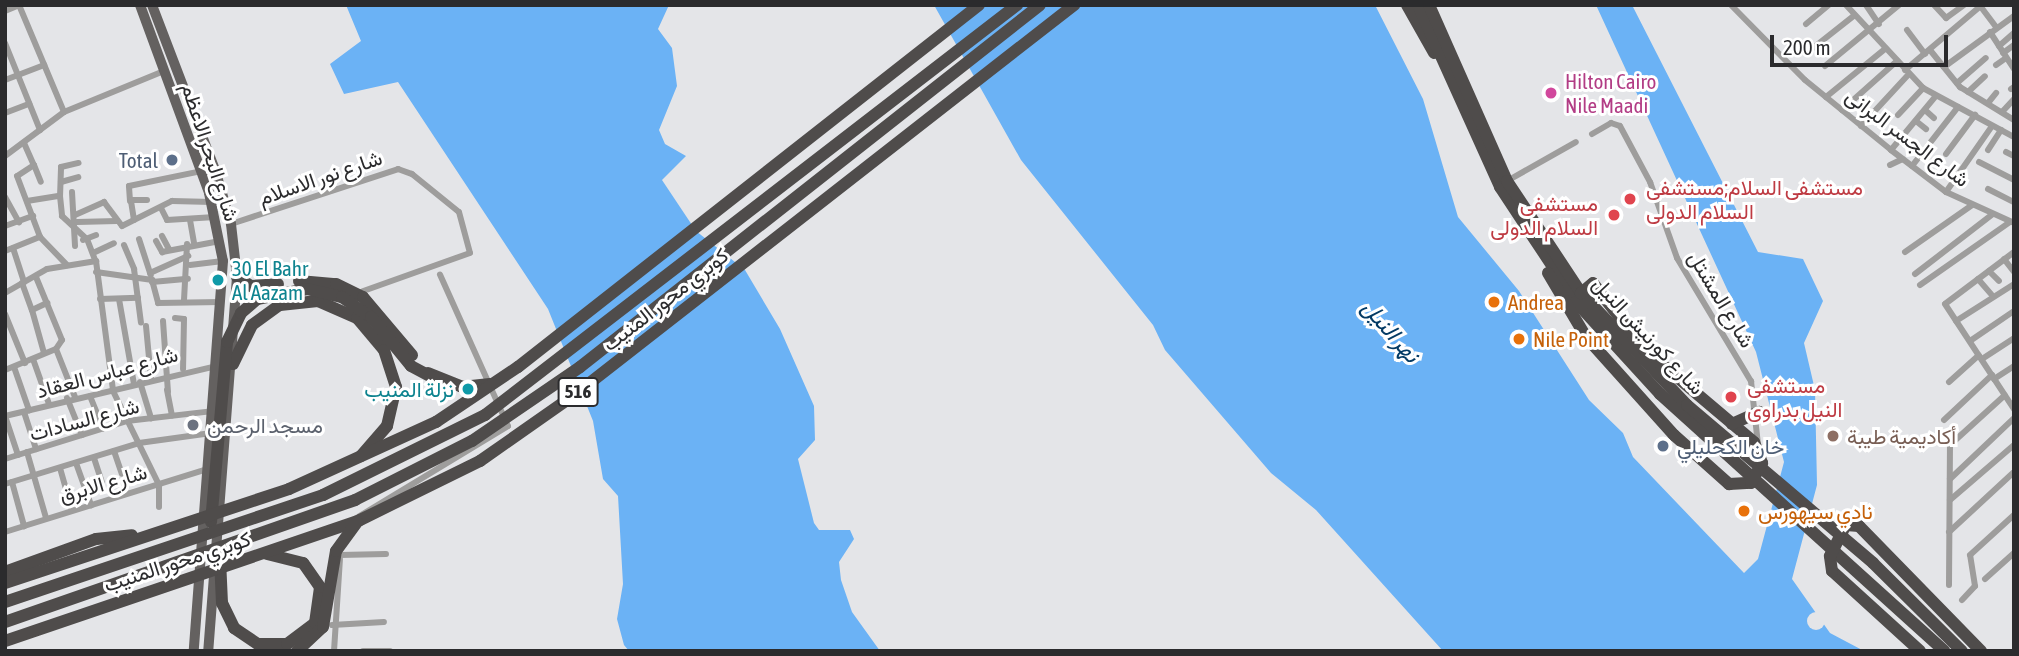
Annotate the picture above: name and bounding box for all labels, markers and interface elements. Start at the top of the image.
scale bar [1774,21,1952,65]
text: 200 m [1783,35,1831,59]
place label: Hilton Cairo Nile Maadi [1565,68,1656,118]
street label: شارع البحر الاعظم [177,80,245,224]
street label: شارع الجسر البرانى [1841,82,1975,192]
marker: Hilton Cairo Nile Maadi [1543,85,1559,101]
street label: شارع نور الاسلام [255,144,385,210]
place label: Total [119,147,158,173]
marker: Total [164,152,180,168]
place label: مستشفى السلام;مستشفى السلام الدولى [1646,174,1863,224]
marker: مستشفى السلام;مستشفى السلام الدولى [1620,189,1640,209]
place label: مستشفى السلام الدولى [1490,190,1598,240]
marker: مستشفى السلام الدولى [1604,205,1624,225]
street label: كوبري محور المنيب [597,242,733,356]
street label: شارع المشتل [1683,246,1761,352]
place label: 30 El Bahr Al Aazam [232,255,308,305]
street label: شارع كورنيش النيل [1588,271,1710,399]
marker: 30 El Bahr Al Aazam [210,272,226,288]
place label: Andrea [1508,289,1564,315]
water label: نهر النيل [1356,294,1426,368]
marker: Andrea [1486,294,1502,310]
place label: Nile Point [1533,326,1609,352]
marker: Nile Point [1511,331,1527,347]
street label: شارع عباس العقاد [33,341,181,403]
place label: مستشفى النيل بدراوى [1747,372,1842,422]
place label: نزلة المنيب [364,376,454,402]
road number: 516 [557,376,599,408]
marker: نزلة المنيب [460,381,476,397]
marker: مستشفى النيل بدراوى [1721,387,1741,407]
street label: شارع السادات [26,392,142,446]
place label: مسجد الرحمن [207,412,323,438]
marker: مسجد الرحمن [185,417,201,433]
place label: أكاديمية طيبة [1847,423,1956,449]
marker: أكاديمية طيبة [1825,428,1841,444]
place label: خان الكحليلي [1677,433,1784,459]
marker: خان الكحليلي [1655,438,1671,454]
street label: شارع الابرق [56,458,150,508]
place label: نادي سيهورس [1758,498,1873,524]
marker: نادي سيهورس [1736,503,1752,519]
street label: كوبري محور المنيب [100,525,254,597]

